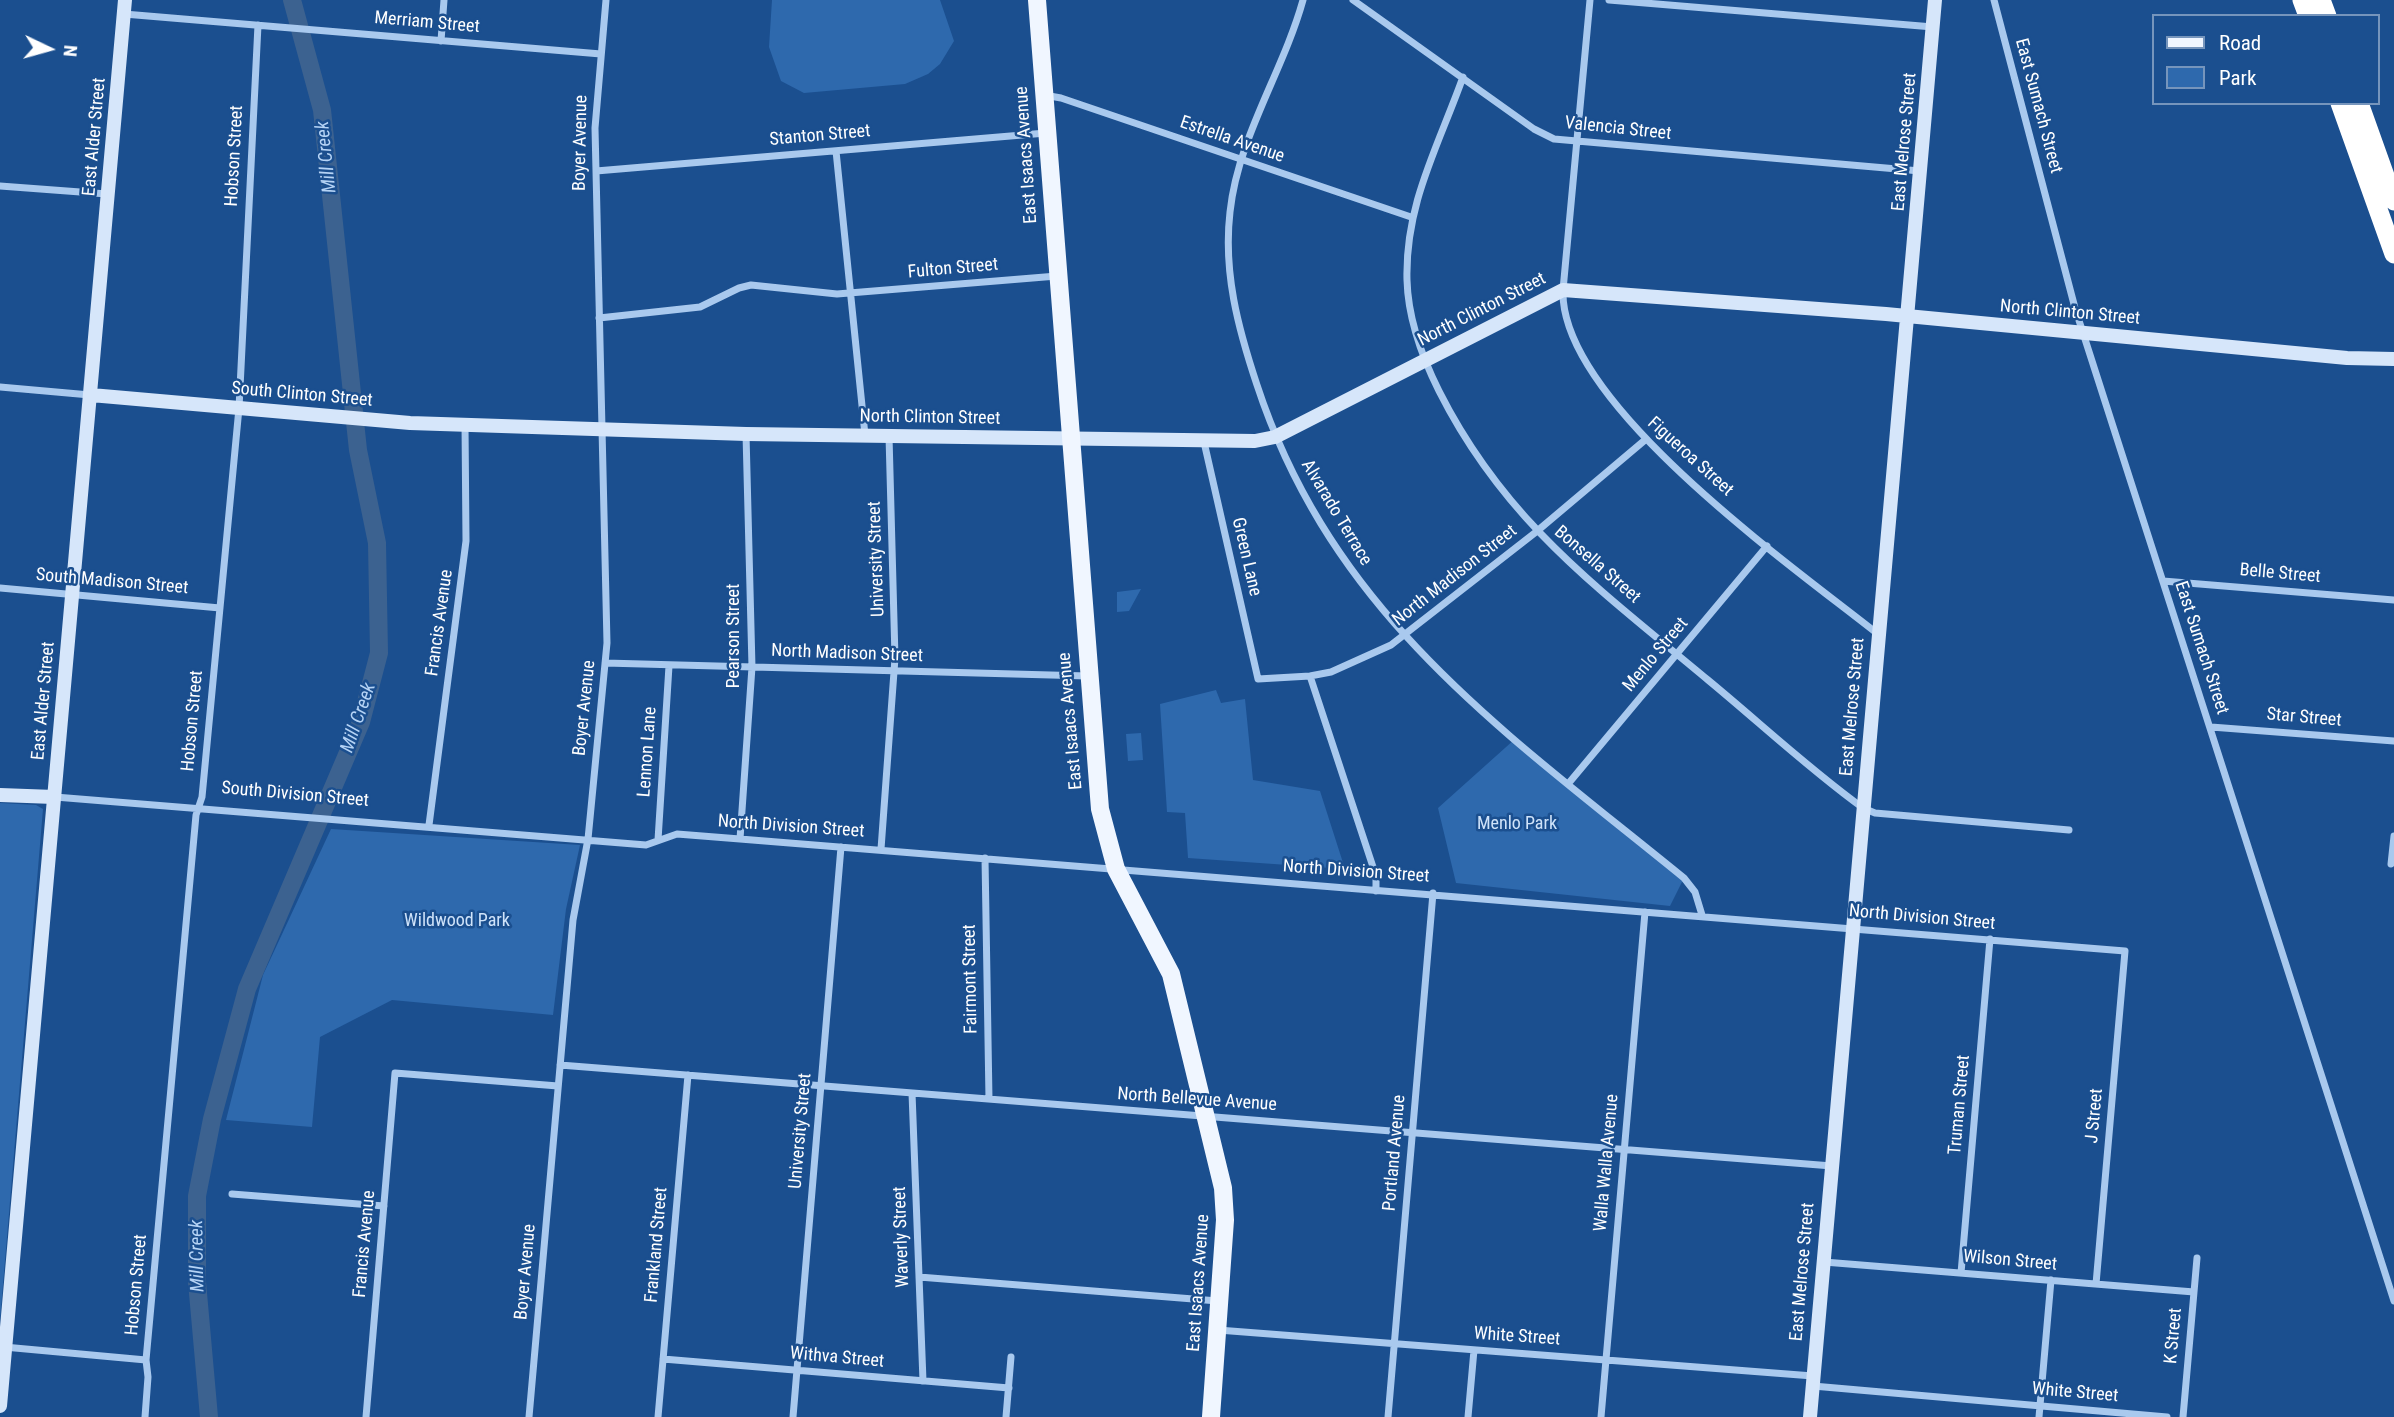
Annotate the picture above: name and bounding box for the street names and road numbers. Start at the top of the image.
street label: Merriam Street [373,8,481,38]
street label: East Sumach Street [2010,36,2066,176]
street label: East Melrose Street [1888,72,1922,212]
street label: East Alder Street [79,77,111,197]
street label: East Isaacs Avenue [1011,86,1043,224]
street label: Boyer Avenue [569,95,593,191]
street label: Hobson Street [222,105,248,207]
street label: Estrella Avenue [1177,112,1287,168]
street label: Valencia Street [1564,113,1672,145]
street label: Stanton Street [769,121,871,151]
street label: Fulton Street [907,254,999,284]
street label: North Clinton Street [1414,268,1550,352]
street label: North Clinton Street [1999,296,2141,330]
street label: South Clinton Street [231,378,373,412]
street label: North Clinton Street [859,406,1001,430]
street label: Figueroa Street [1643,413,1737,501]
street label: Alvarado Terrace [1296,456,1376,570]
street label: University Street [864,501,890,617]
street label: Green Lane [1226,516,1266,598]
street label: North Madison Street [1389,521,1521,631]
street label: Bonsella Street [1549,522,1645,608]
street label: Belle Street [2239,560,2321,588]
street label: South Madison Street [35,565,189,599]
street label: Francis Avenue [422,568,458,678]
street label: East Sumach Street [2169,579,2233,717]
street label: Pearson Street [723,584,745,688]
street label: Menlo Street [1619,613,1693,697]
street label: East Melrose Street [1836,637,1870,777]
street label: East Alder Street [28,641,60,761]
street label: North Madison Street [771,641,923,667]
street label: East Isaacs Avenue [1054,651,1088,791]
street label: Boyer Avenue [569,659,601,757]
street label: Hobson Street [178,670,208,772]
street label: Star Street [2266,704,2342,732]
street label: Lennon Lane [634,706,662,798]
street label: South Division Street [220,778,370,812]
street label: North Division Street [717,811,865,843]
street label: North Division Street [1282,856,1430,888]
street label: North Division Street [1848,901,1996,935]
street label: Fairmont Street [959,924,983,1034]
street label: Truman Street [1945,1054,1975,1156]
street label: University Street [785,1072,817,1190]
street label: North Bellevue Avenue [1116,1084,1278,1116]
street label: J Street [2082,1088,2108,1144]
street label: Walla Walla Avenue [1590,1093,1624,1233]
street label: Portland Avenue [1379,1094,1411,1212]
street label: Frankland Street [641,1186,673,1304]
street label: Waverly Street [889,1186,915,1288]
street label: Francis Avenue [350,1190,380,1298]
street label: East Melrose Street [1786,1202,1820,1342]
street label: East Isaacs Avenue [1183,1214,1215,1352]
street label: Boyer Avenue [511,1223,541,1321]
street label: Hobson Street [122,1234,152,1336]
street label: Wilson Street [1962,1246,2058,1276]
street label: K Street [2161,1307,2187,1365]
street label: White Street [1473,1323,1561,1351]
street label: Withva Street [789,1343,885,1373]
street label: White Street [2031,1378,2119,1408]

